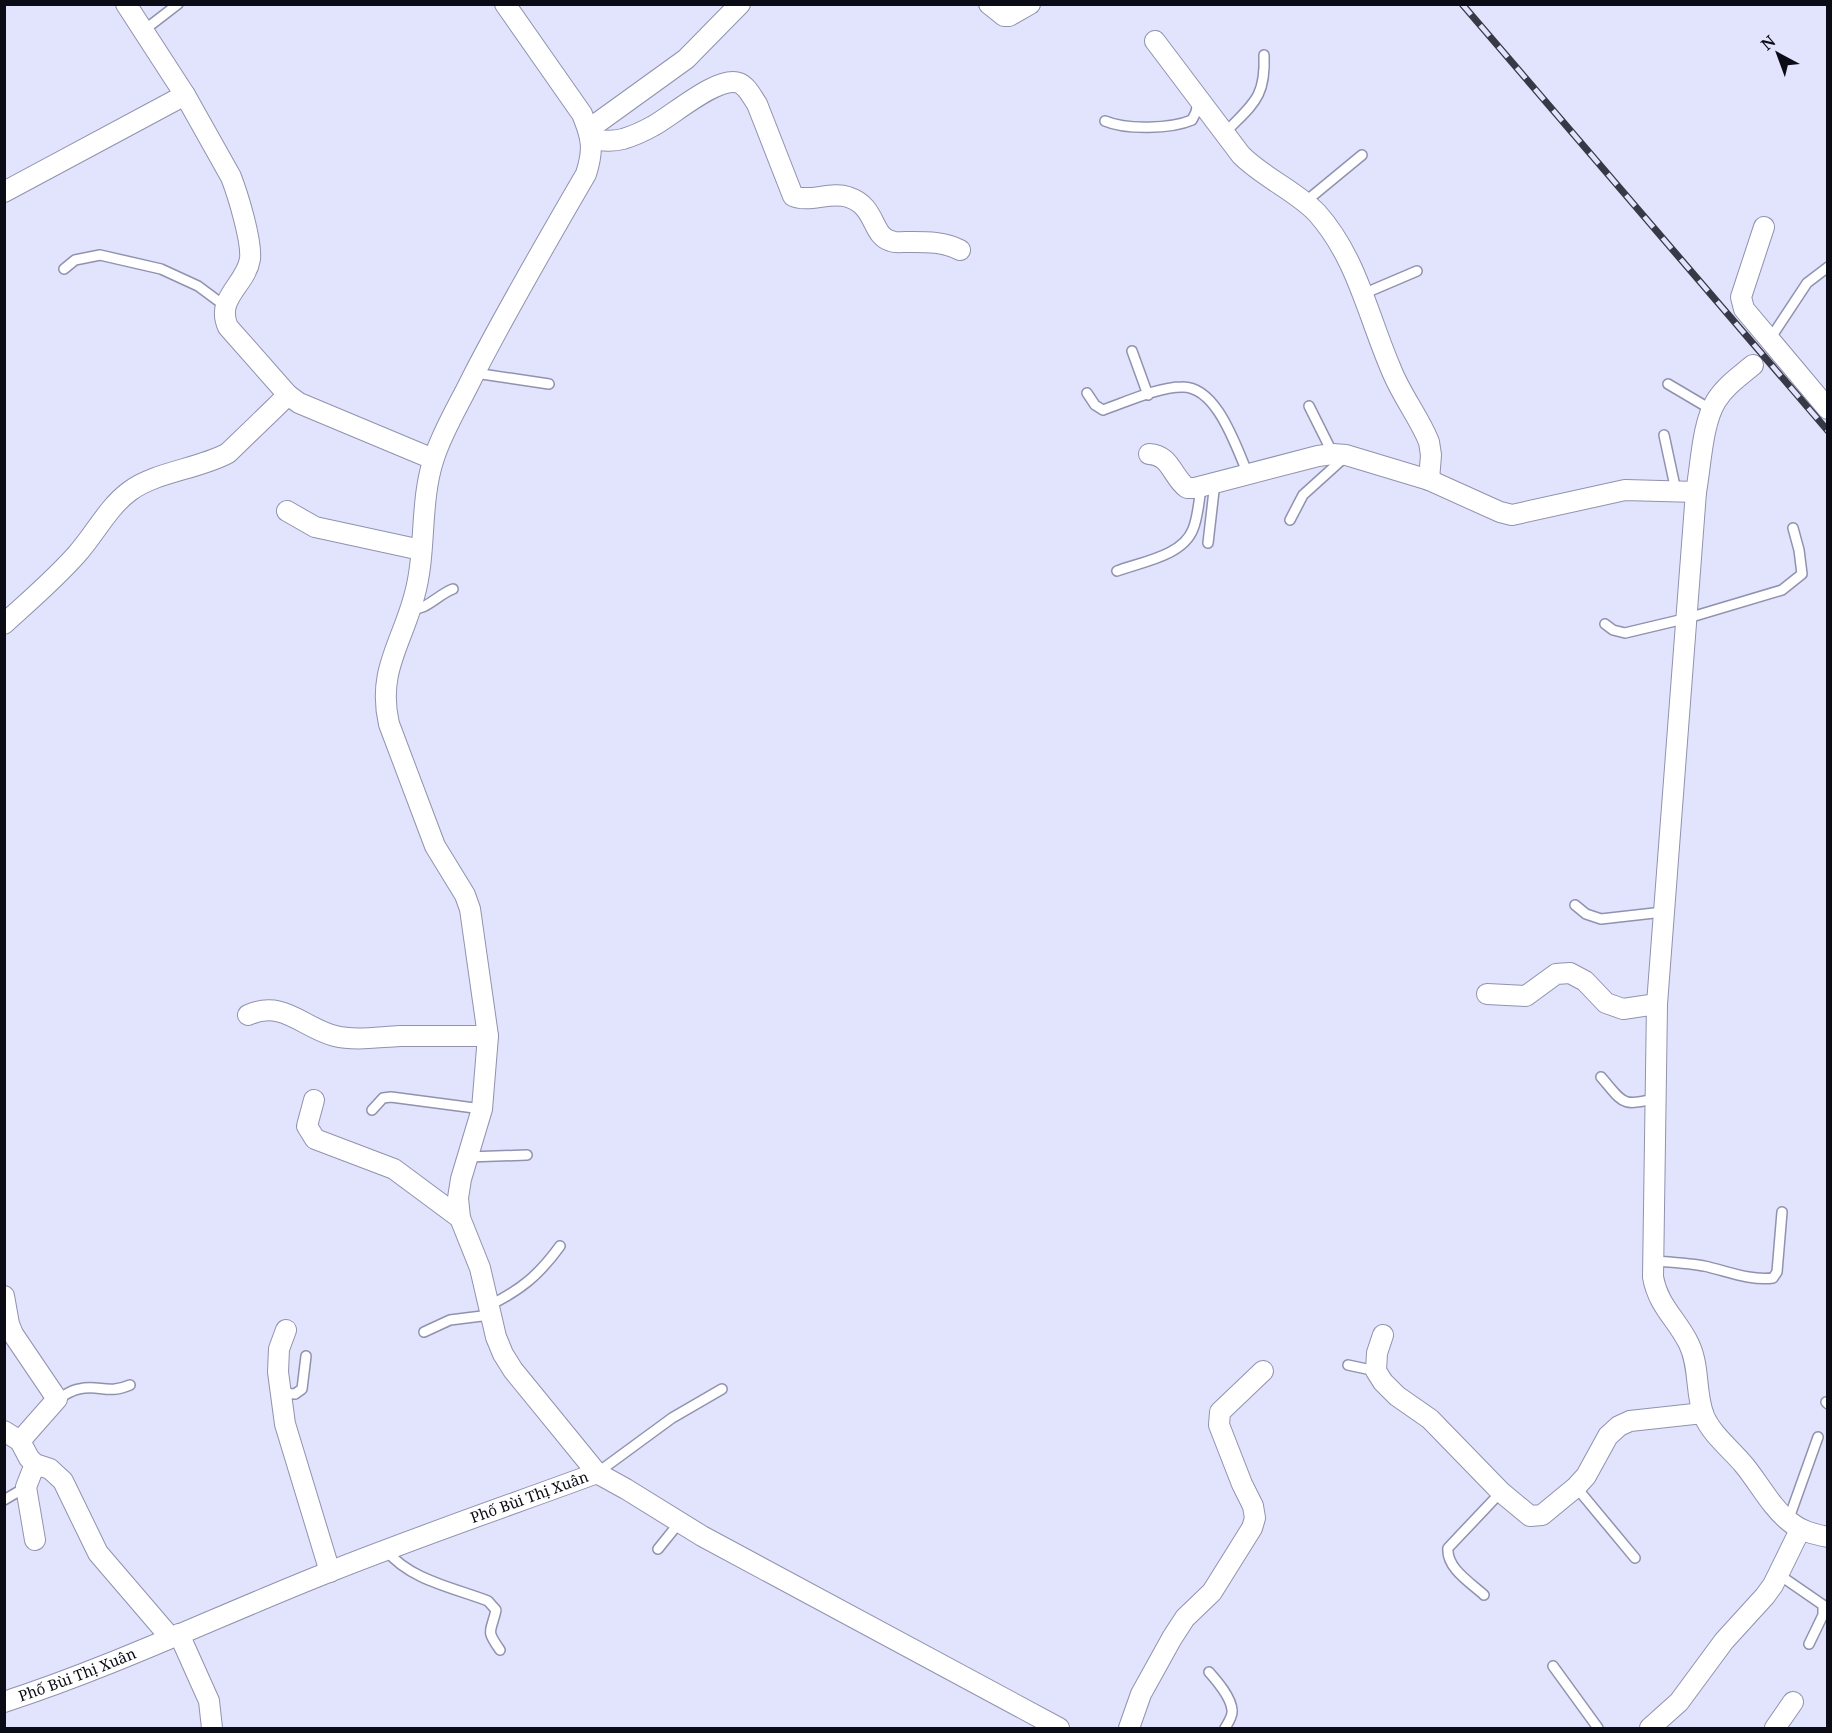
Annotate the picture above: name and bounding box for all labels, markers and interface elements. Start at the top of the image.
north arrow [1748,24,1808,84]
text: N [1756,30,1780,55]
street label: Phố Bùi Thị Xuân [467,1466,591,1527]
street label: Phố Bùi Thị Xuân [16,1643,139,1706]

